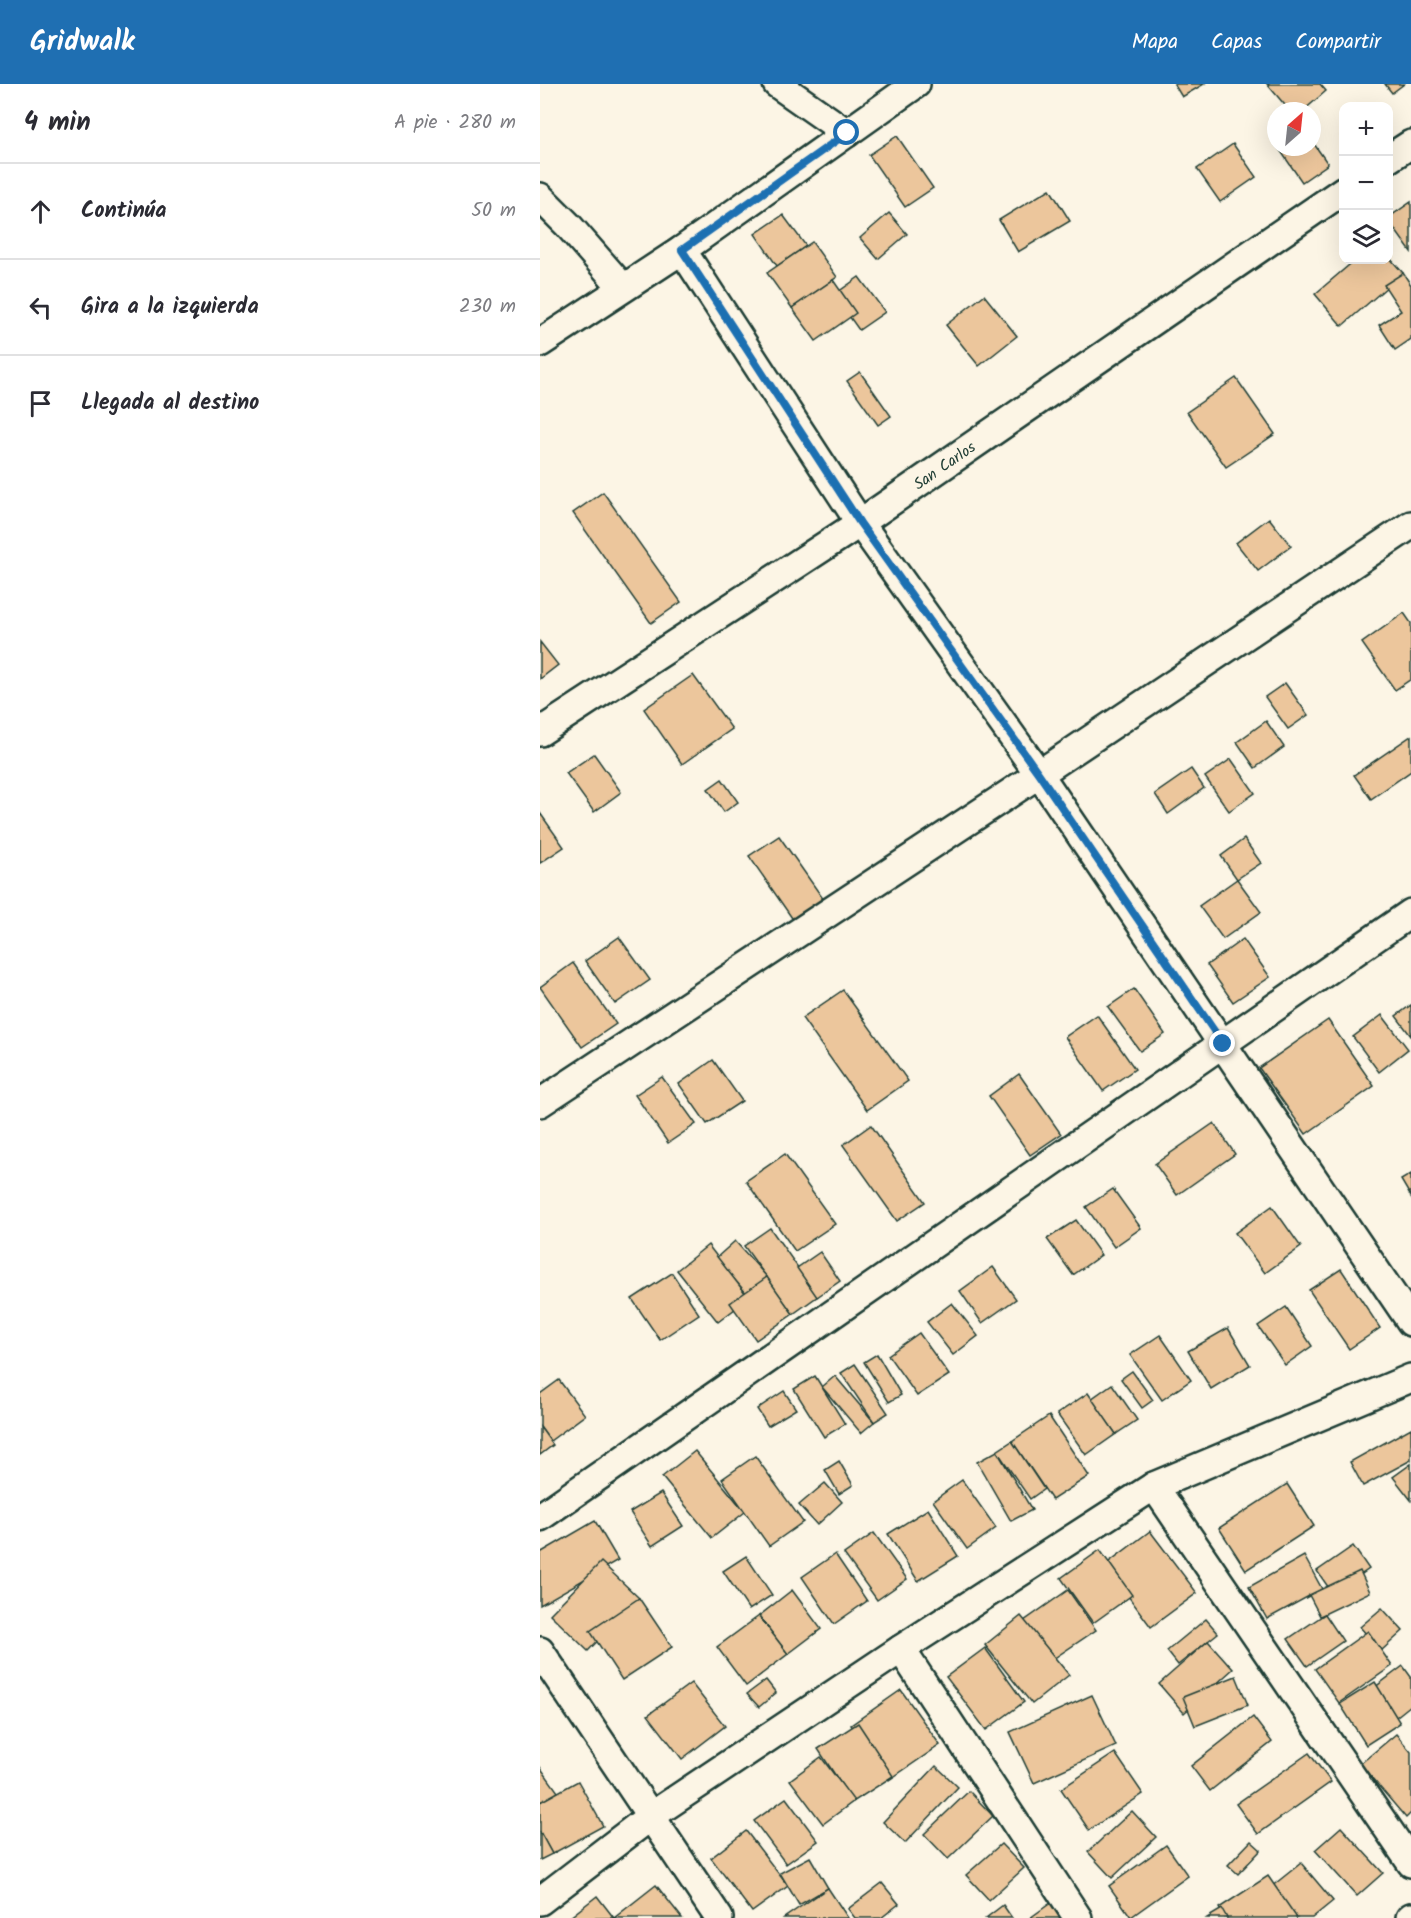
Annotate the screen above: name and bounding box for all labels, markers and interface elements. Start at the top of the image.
text: Gridwalk [30,20,135,65]
text: Mapa [1132,26,1178,59]
text: Capas [1211,26,1262,59]
text: Compartir [1295,26,1381,59]
text: 4 min [24,102,91,144]
north arrow [1267,102,1321,156]
map controls [1339,102,1393,264]
button: + [1339,102,1393,156]
text: A pie · 280 m [394,107,516,139]
route start [833,119,859,145]
button: − [1339,156,1393,210]
text: Continúa [81,194,166,229]
icon: ahead [24,195,57,228]
text: 50 m [471,195,516,227]
button: layers [1339,210,1393,264]
text: Gira a la izquierda [81,290,259,325]
icon: left [24,291,57,324]
text: 230 m [459,291,516,323]
text: Llegada al destino [81,386,259,421]
icon: arrive [24,387,57,420]
street label: San Carlos [908,435,981,497]
route end [1209,1030,1235,1056]

